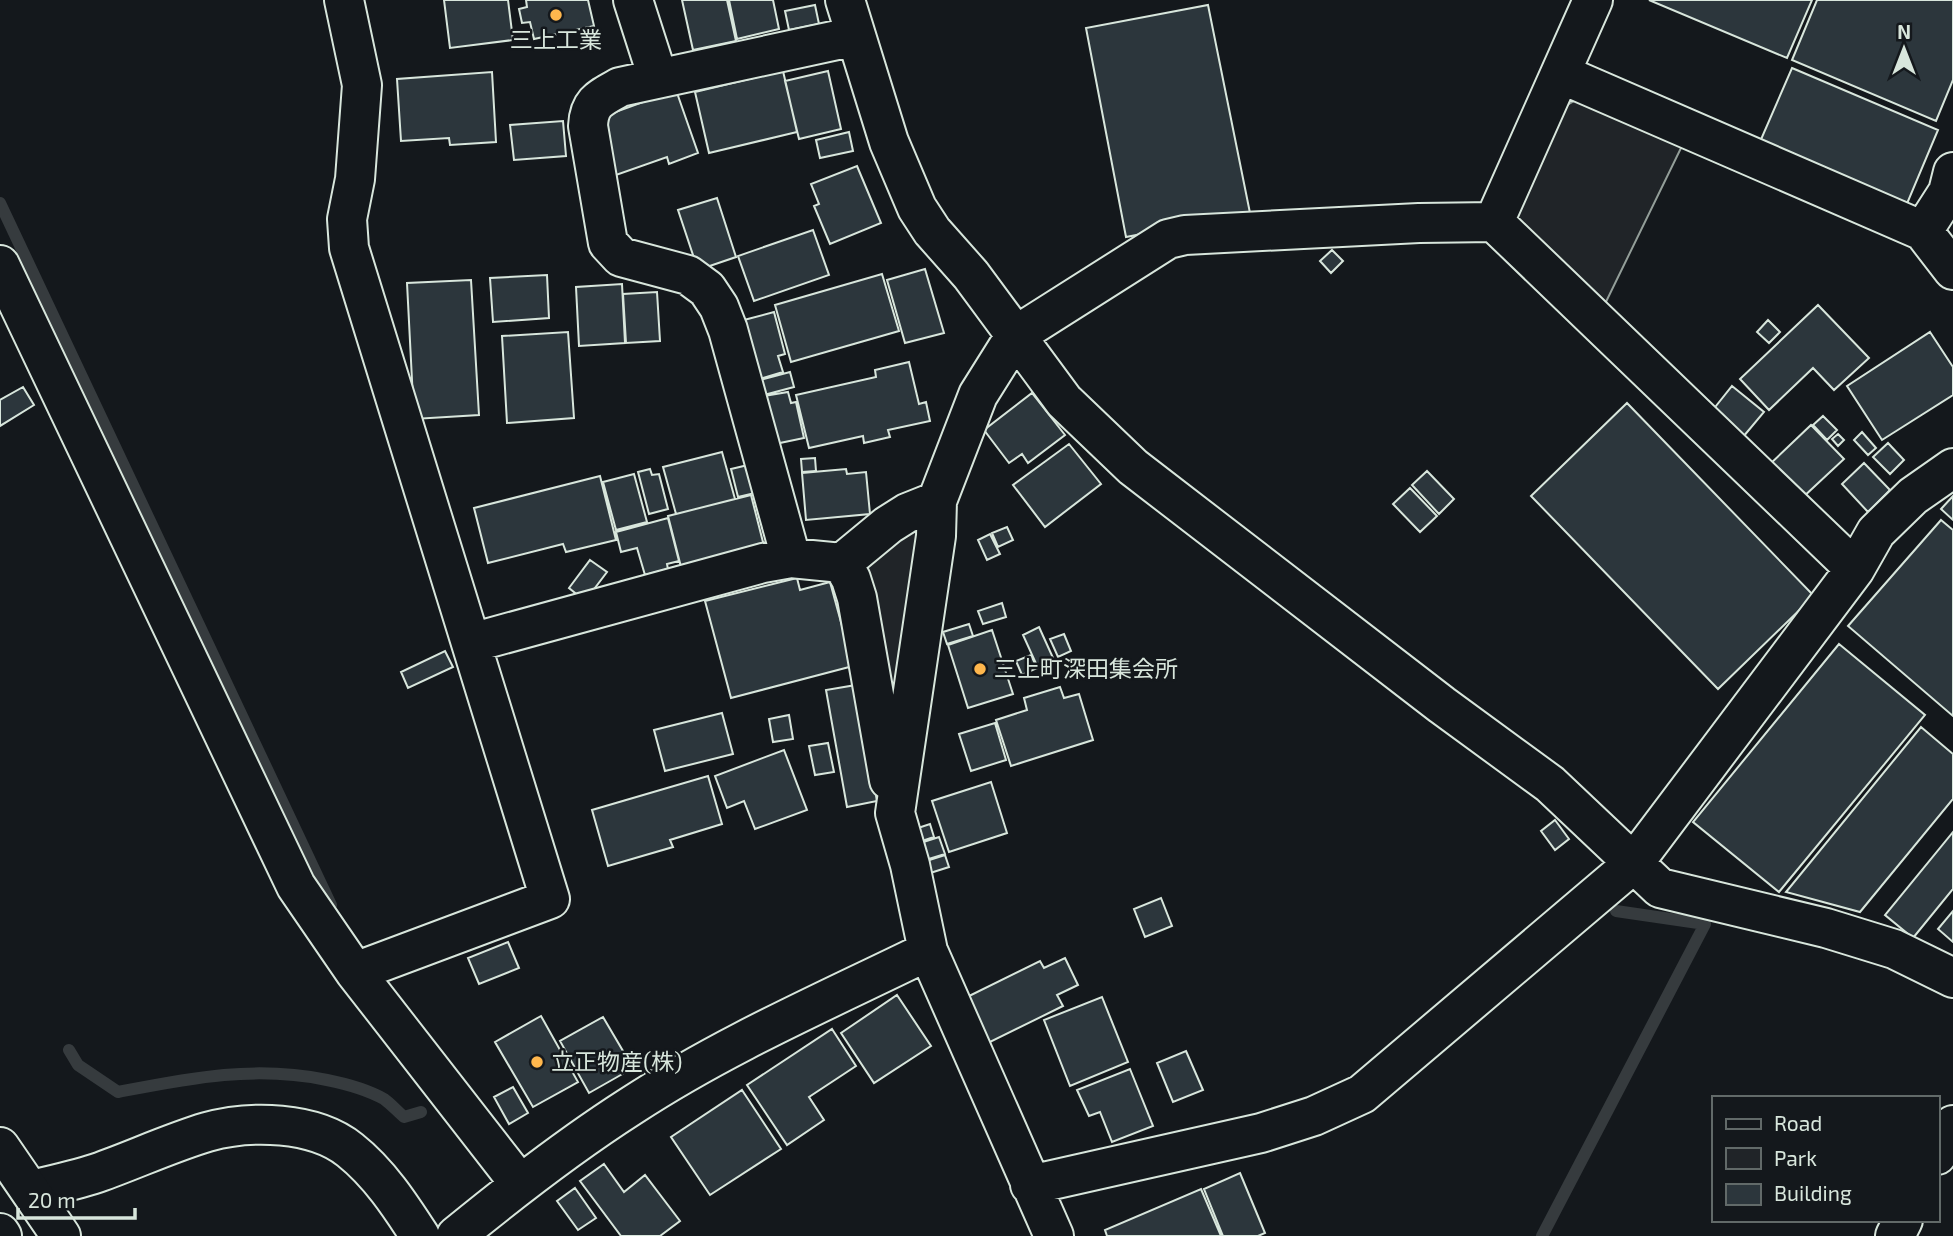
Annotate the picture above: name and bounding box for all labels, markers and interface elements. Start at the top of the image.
marker: 三上工業 [548,7,564,23]
north arrow [1869,14,1939,84]
text: N [1897,20,1911,43]
place label: 三上工業 [510,25,602,53]
place label: 三上町深田集会所 [994,654,1178,682]
marker: 三上町深田集会所 [972,661,988,677]
place label: 立正物産(株) [551,1047,683,1075]
marker: 立正物産(株) [529,1054,545,1070]
legend [1712,1096,1939,1222]
text: Road [1774,1110,1822,1135]
text: Park [1774,1145,1817,1170]
scale bar [18,1176,135,1220]
text: Building [1774,1180,1852,1205]
text: 20 m [28,1187,76,1212]

